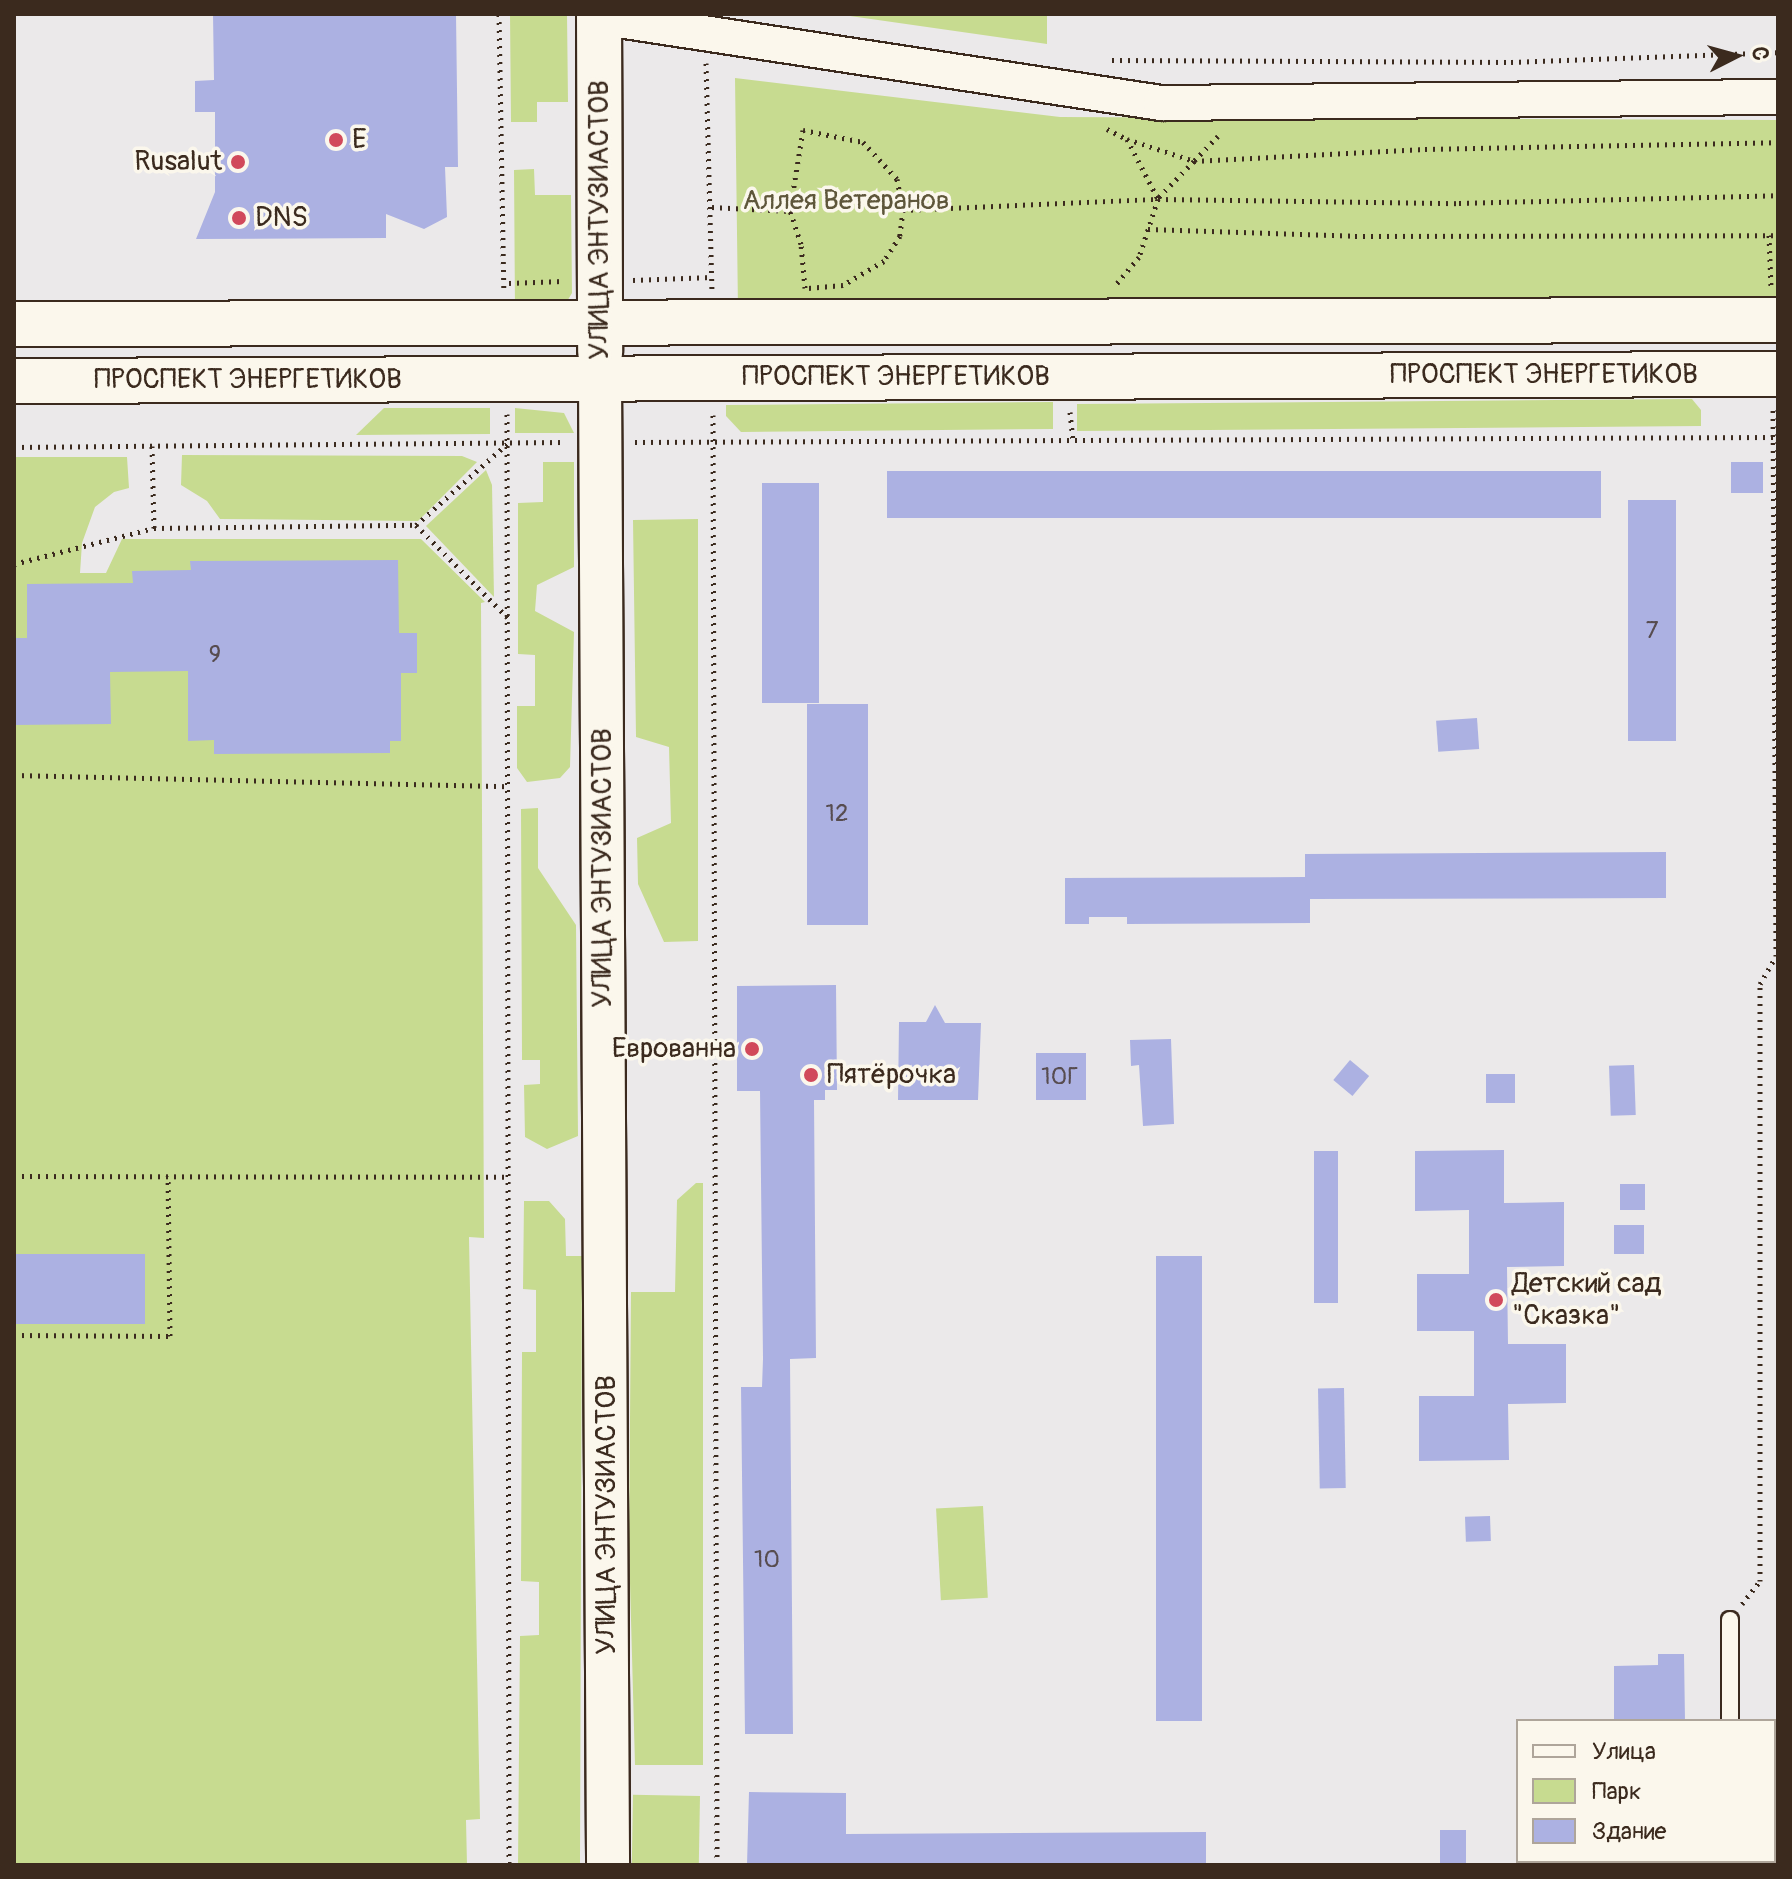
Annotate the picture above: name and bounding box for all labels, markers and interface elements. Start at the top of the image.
north arrow [1696,16,1776,96]
text: С [1745,45,1775,62]
street label: УЛИЦА ЭНТУЗИАСТОВ [583,80,617,360]
place label: Е [352,123,367,157]
marker: Е [327,131,345,149]
place label: Rusalut [134,145,222,179]
marker: Rusalut [229,153,247,171]
park label: Аллея Ветеранов [742,184,950,218]
place label: DNS [255,201,308,235]
marker: DNS [230,209,248,227]
street label: ПРОСПЕКТ ЭНЕРГЕТИКОВ [1390,358,1698,392]
street label: ПРОСПЕКТ ЭНЕРГЕТИКОВ [742,360,1050,394]
street label: ПРОСПЕКТ ЭНЕРГЕТИКОВ [94,363,402,397]
house number: 7 [1646,617,1658,645]
house number: 9 [209,641,221,669]
street label: УЛИЦА ЭНТУЗИАСТОВ [586,728,620,1008]
house number: 12 [826,800,848,828]
place label: Еврованна [612,1032,736,1066]
marker: Еврованна [743,1040,761,1058]
place label: Пятёрочка [827,1058,956,1092]
house number: 10Г [1041,1063,1079,1091]
marker: Пятёрочка [802,1066,820,1084]
place label: Детский сад "Сказка" [1512,1267,1661,1333]
marker: Детский сад "Сказка" [1487,1291,1505,1309]
street label: УЛИЦА ЭНТУЗИАСТОВ [590,1375,624,1655]
house number: 10 [754,1546,780,1574]
legend [1516,1719,1776,1863]
text: Улица [1592,1737,1656,1766]
text: Парк [1592,1777,1641,1806]
text: Здание [1592,1817,1666,1846]

